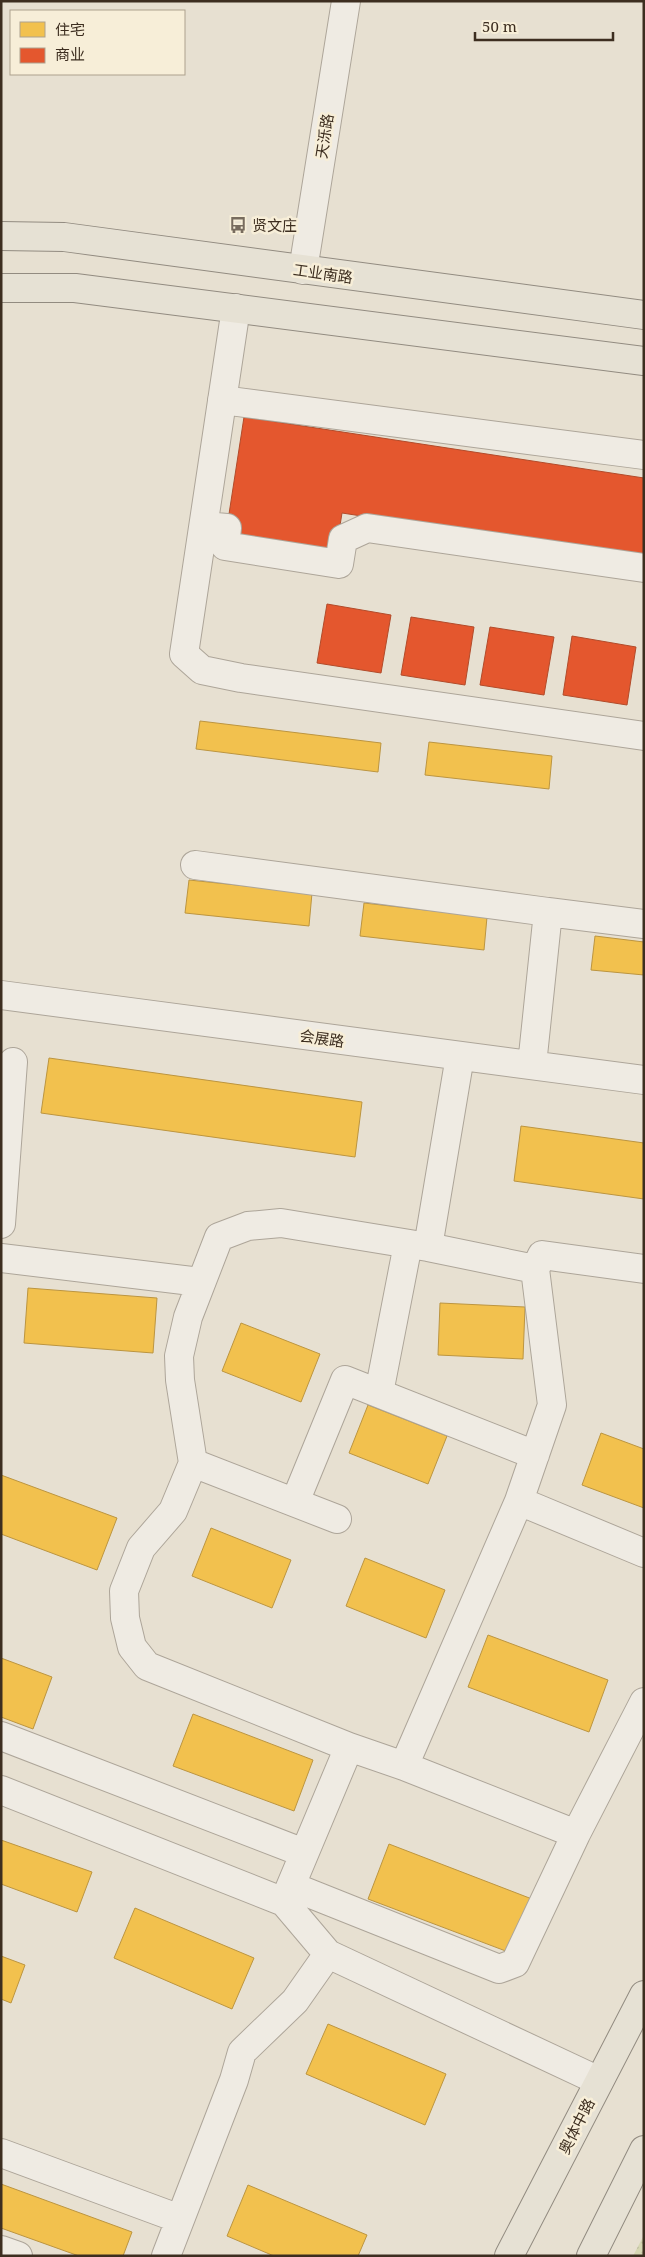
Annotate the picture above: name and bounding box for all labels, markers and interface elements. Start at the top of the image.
legend [10,10,185,75]
scale bar [475,10,612,42]
text: 50 m [482,16,517,36]
text: 住宅 [55,19,85,39]
text: 商业 [55,44,85,64]
street label: 天泺路 [311,112,337,160]
bus stop icon: 贤文庄 [228,215,248,235]
place label: 贤文庄 [252,215,297,235]
street label: 工业南路 [292,259,354,287]
street label: 会展路 [298,1025,346,1051]
street label: 奥体中路 [553,2095,599,2157]

